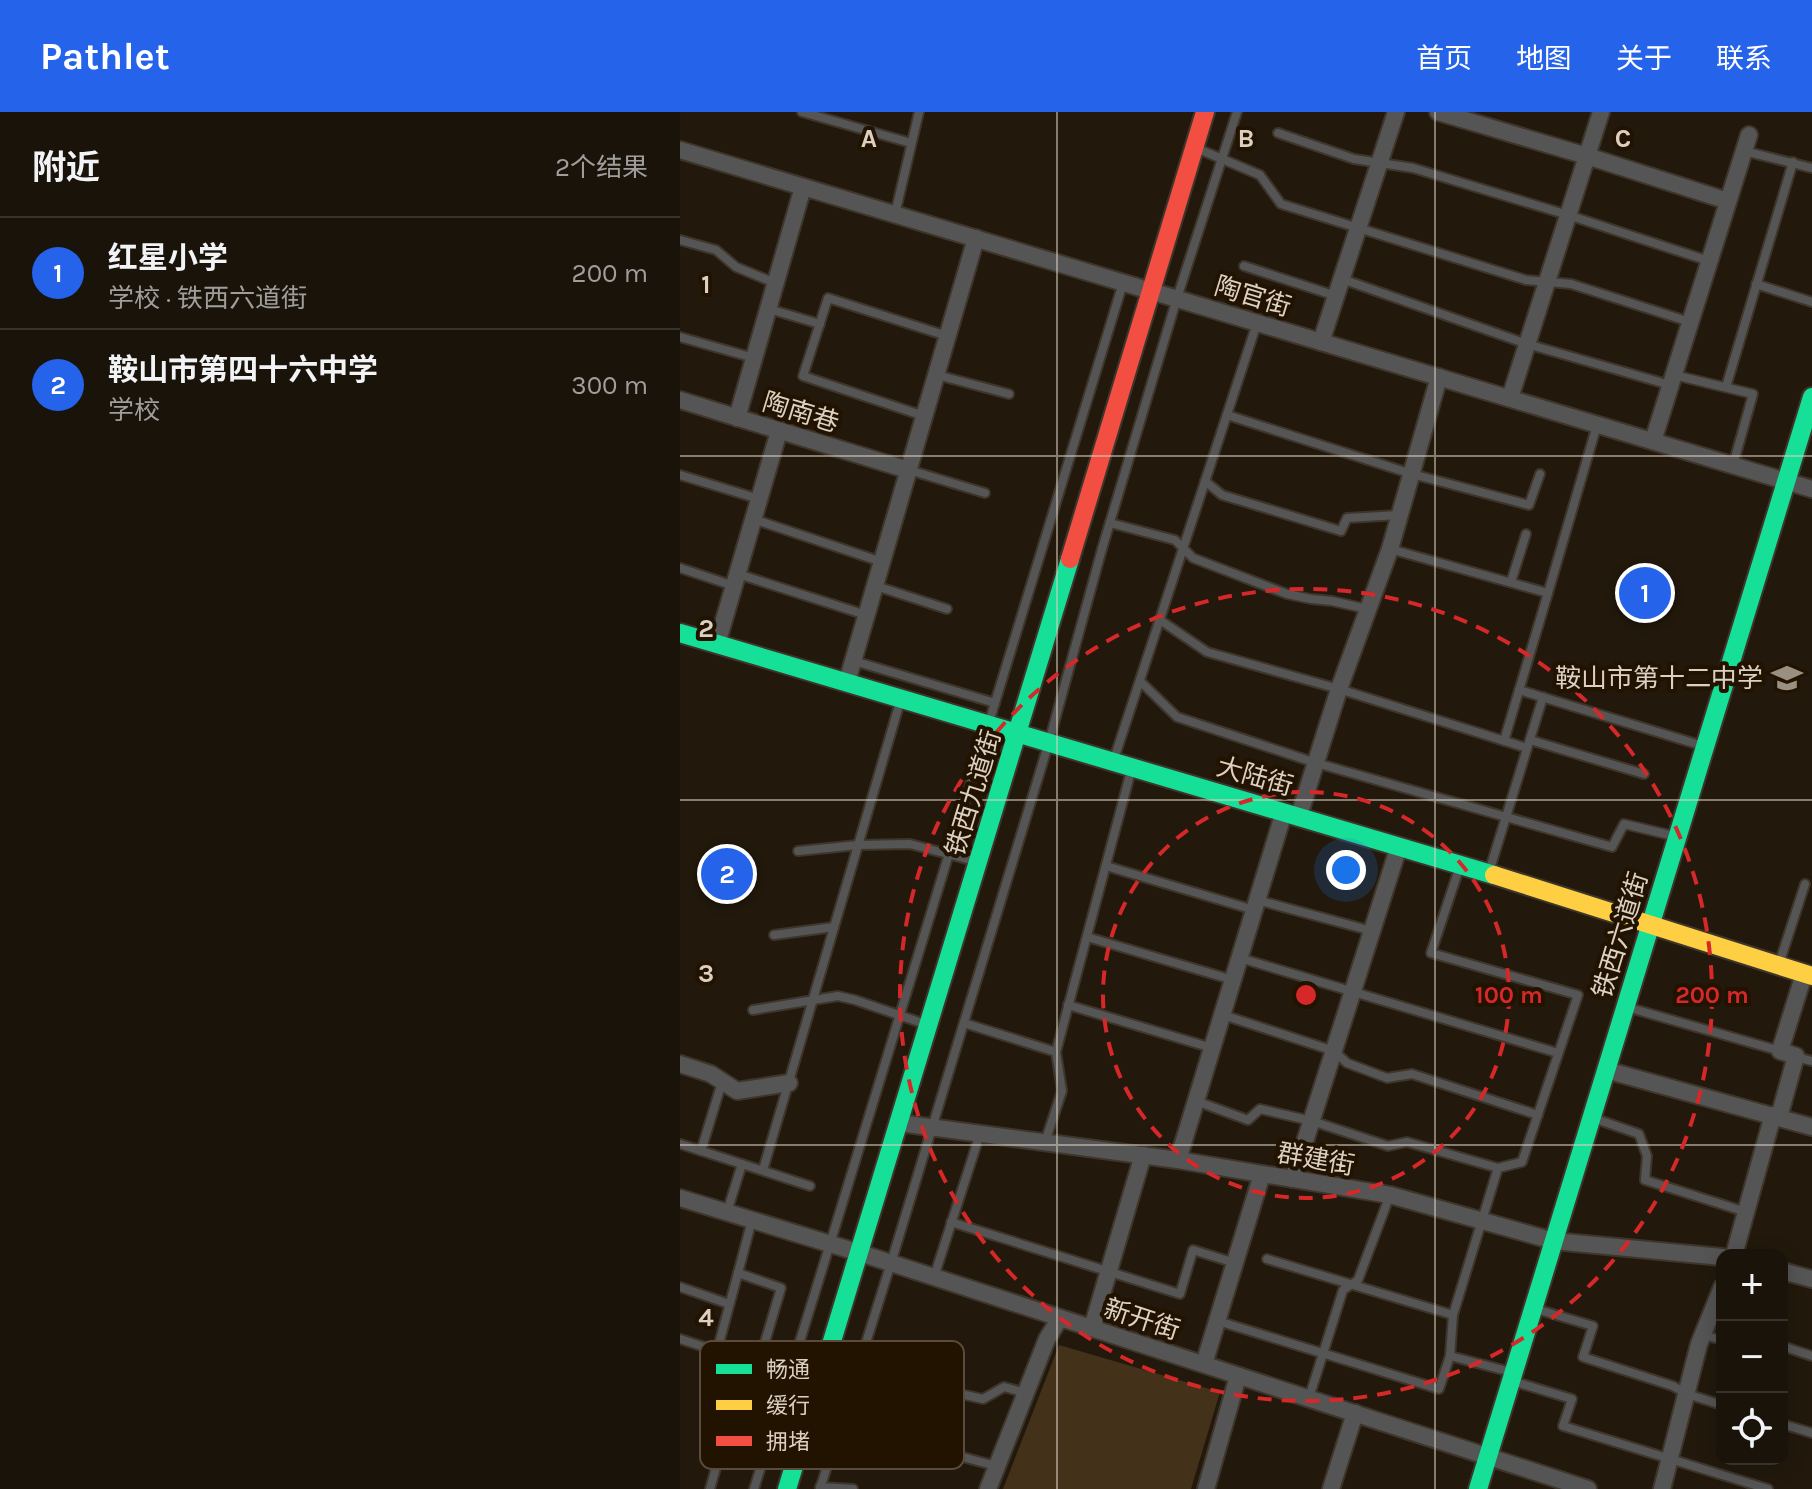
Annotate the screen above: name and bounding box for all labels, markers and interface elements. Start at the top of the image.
text: Pathlet [40,34,170,79]
text: 首页 [1416,42,1472,75]
text: 地图 [1516,42,1572,75]
text: 关于 [1616,42,1672,75]
text: 联系 [1716,42,1772,75]
text: A [861,123,877,154]
text: B [1238,123,1254,154]
text: C [1615,123,1631,154]
text: 附近 [32,148,100,188]
text: 2个结果 [555,152,648,183]
text: 红星小学 [108,240,228,276]
text: 1 [53,258,63,289]
text: 200 m [572,258,648,289]
text: 1 [701,269,711,300]
street label: 陶官街 [1211,270,1295,323]
text: 学校 · 铁西六道街 [108,283,307,314]
text: 鞍山市第四十六中学 [108,352,378,388]
text: 2 [50,370,66,401]
text: 300 m [571,370,648,401]
street label: 陶南巷 [759,386,843,439]
text: 学校 [108,395,160,426]
pin: 1 [1619,563,1671,623]
text: 2 [698,613,714,644]
school or university icon: 鞍山市第十二中学 [1770,661,1804,695]
place label: 鞍山市第十二中学 [1555,663,1763,694]
street label: 铁西九道街 [940,726,1007,860]
street label: 大陆街 [1213,751,1297,802]
pin: 2 [701,844,753,904]
your location [1326,850,1366,890]
street label: 铁西六道街 [1587,868,1654,1002]
text: 3 [698,958,714,989]
centre of rings [1292,981,1320,1009]
text: 100 m [1475,981,1543,1009]
text: 200 m [1675,981,1749,1009]
street label: 群建街 [1275,1137,1357,1182]
map controls [1716,1249,1788,1465]
button: + [1716,1249,1788,1321]
street label: 新开街 [1100,1293,1184,1346]
text: 4 [698,1302,714,1333]
button: − [1716,1321,1788,1393]
legend [700,1341,964,1469]
text: 畅通 [766,1357,810,1383]
text: 缓行 [766,1393,810,1419]
button: locate [1716,1393,1788,1465]
text: 拥堵 [766,1429,810,1455]

